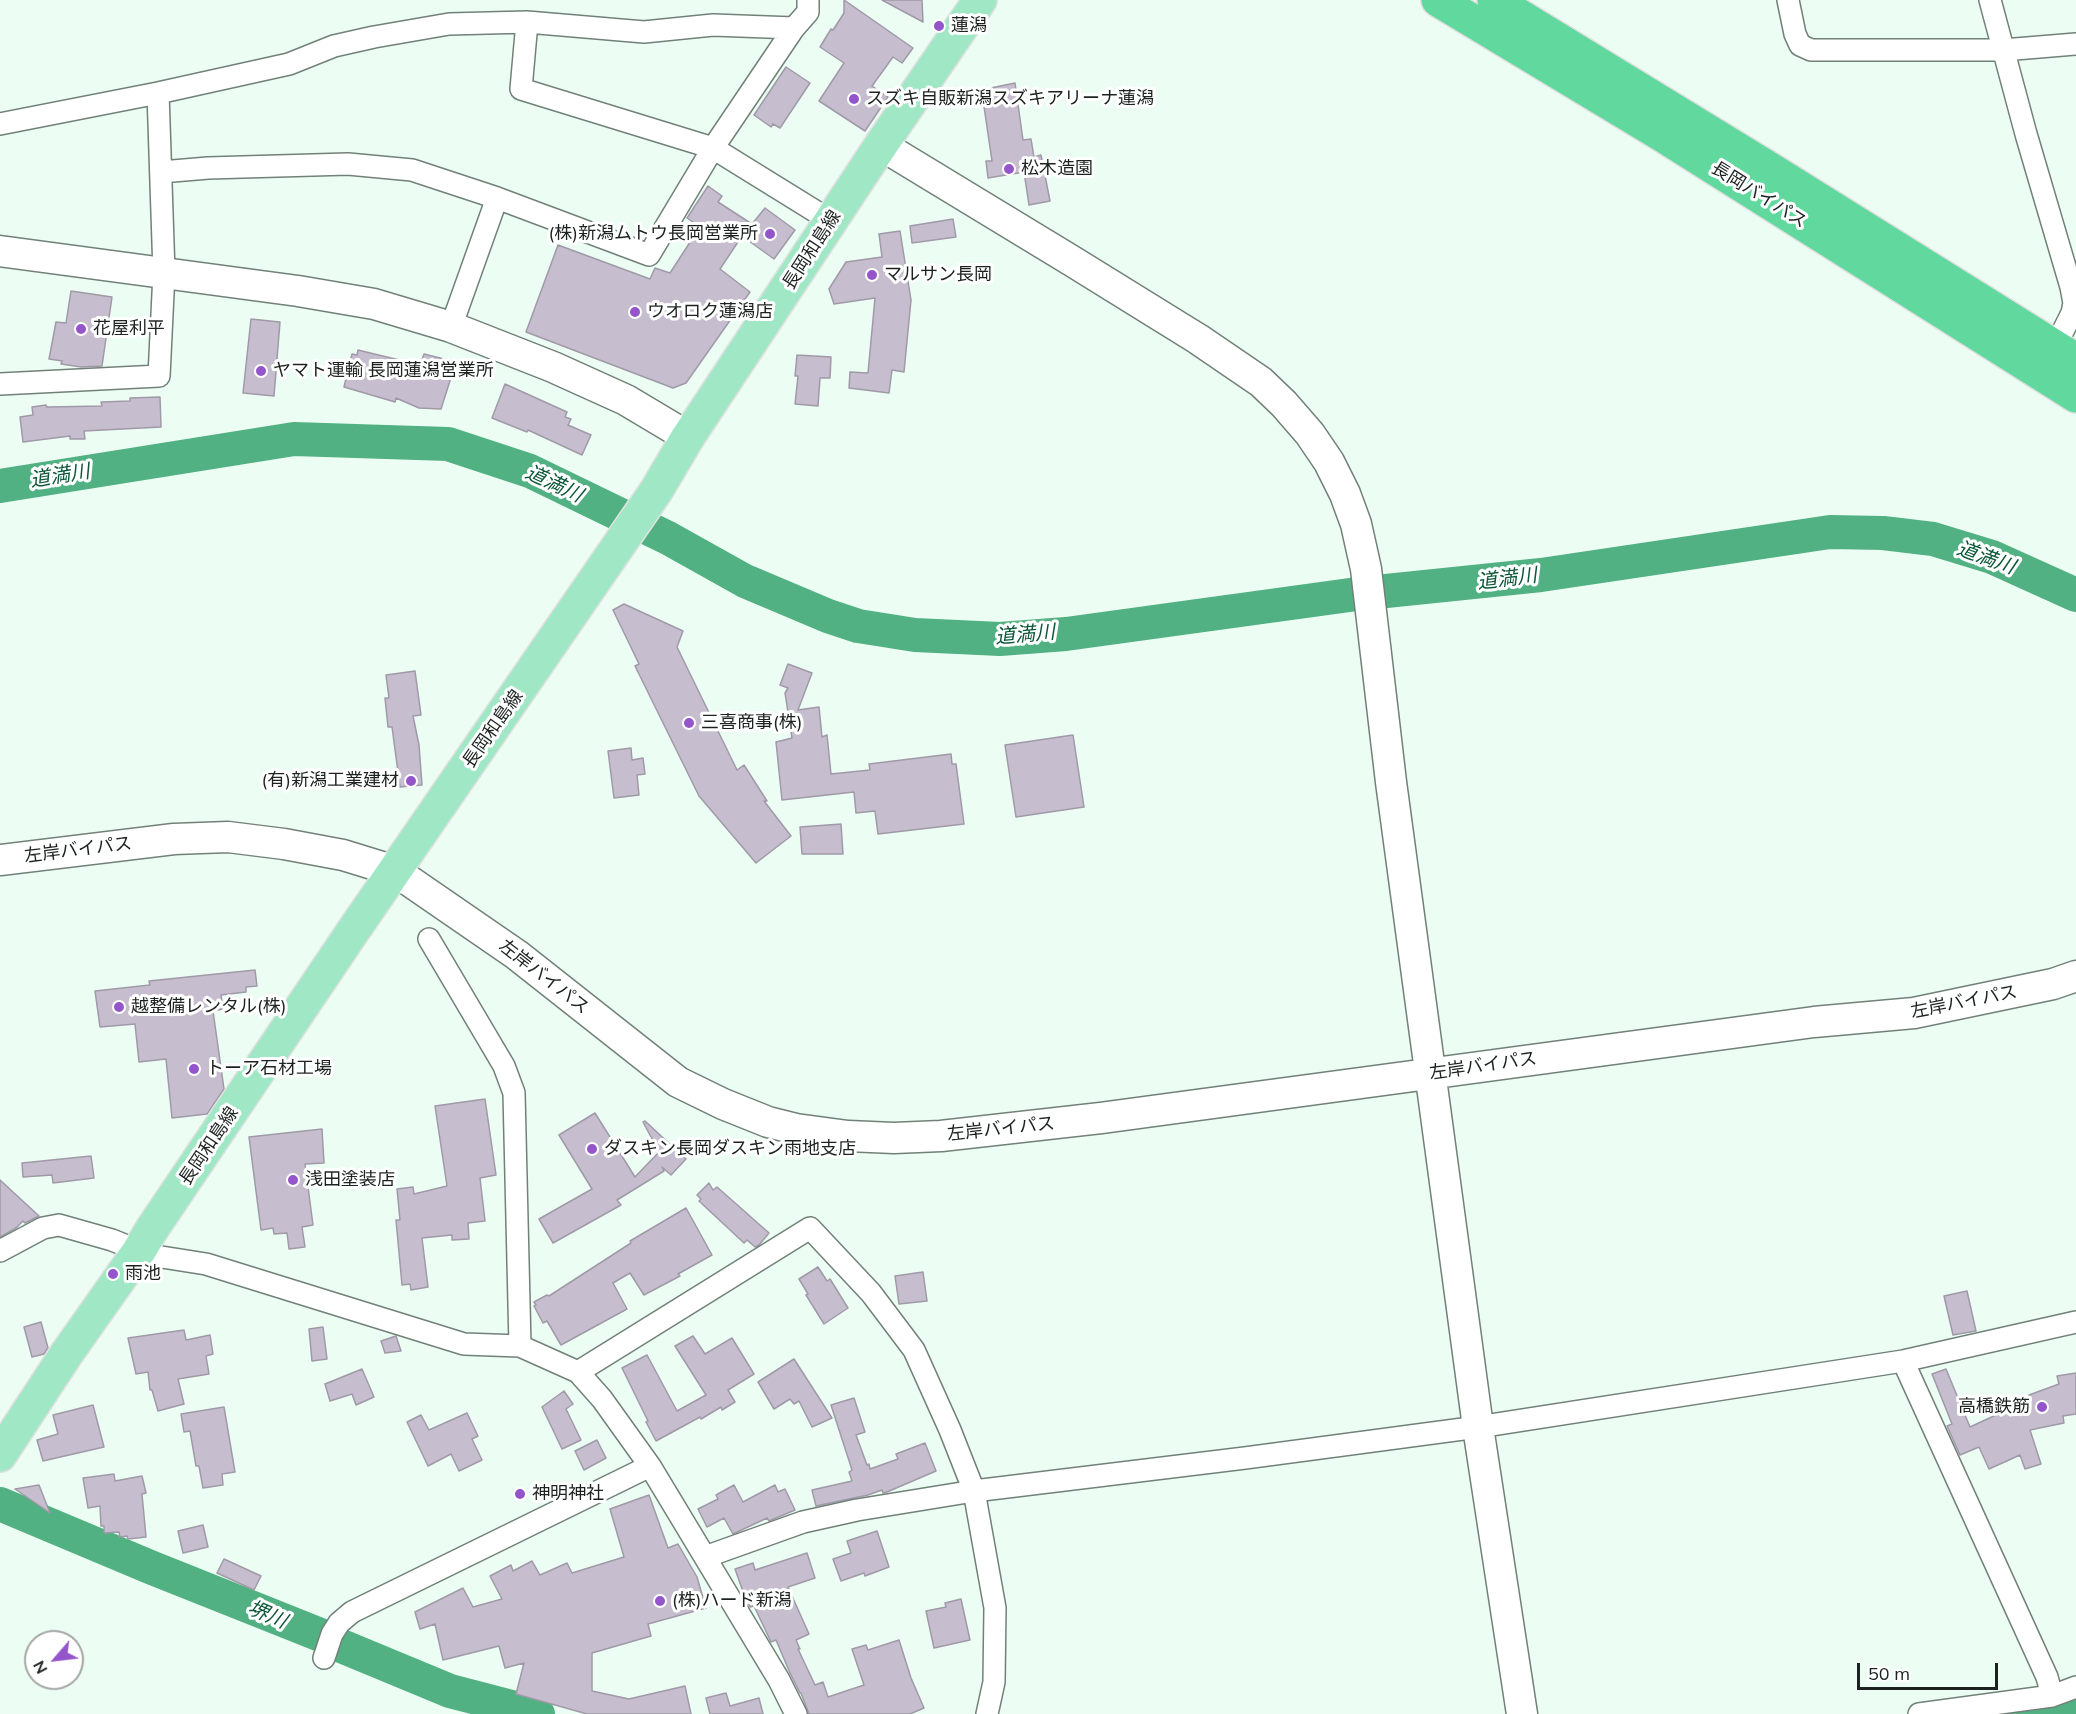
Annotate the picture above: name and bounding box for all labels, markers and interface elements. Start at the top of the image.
place label: 蓮潟 [951,15,987,37]
marker: 蓮潟 [932,19,946,33]
place label: スズキ自販新潟スズキアリーナ蓮潟 [866,88,1154,110]
marker: スズキ自販新潟スズキアリーナ蓮潟 [847,92,861,106]
street label: 長岡バイパス [1707,157,1811,233]
place label: 松木造園 [1021,158,1093,180]
marker: 松木造園 [1002,162,1016,176]
street label: 長岡和島線 [778,206,846,294]
place label: (株)新潟ムトウ長岡営業所 [549,223,758,245]
marker: (株)新潟ムトウ長岡営業所 [763,227,777,241]
place label: マルサン長岡 [884,264,992,286]
marker: マルサン長岡 [865,268,879,282]
place label: ウオロク蓮潟店 [647,301,773,323]
marker: ウオロク蓮潟店 [628,305,642,319]
place label: 花屋利平 [93,318,165,340]
marker: 花屋利平 [74,322,88,336]
place label: ヤマト運輸 長岡蓮潟営業所 [273,360,494,382]
marker: ヤマト運輸 長岡蓮潟営業所 [254,364,268,378]
water label: 道満川 [28,459,92,493]
water label: 道満川 [522,460,586,508]
water label: 道満川 [1954,536,2018,580]
water label: 道満川 [1476,563,1538,595]
water label: 道満川 [994,620,1056,650]
street label: 長岡和島線 [458,686,528,772]
place label: 三喜商事(株) [701,712,802,734]
marker: 三喜商事(株) [682,716,696,730]
place label: (有)新潟工業建材 [262,770,399,792]
marker: (有)新潟工業建材 [404,774,418,788]
street label: 左岸バイパス [23,833,133,867]
street label: 左岸バイパス [495,935,593,1019]
street label: 左岸バイパス [1909,981,2019,1023]
place label: 越整備レンタル(株) [131,996,286,1018]
marker: 越整備レンタル(株) [112,1000,126,1014]
street label: 左岸バイパス [1428,1048,1538,1084]
place label: トーア石材工場 [206,1058,332,1080]
marker: トーア石材工場 [187,1062,201,1076]
street label: 長岡和島線 [175,1103,243,1189]
street label: 左岸バイパス [946,1113,1056,1145]
place label: ダスキン長岡ダスキン雨地支店 [604,1138,856,1160]
marker: ダスキン長岡ダスキン雨地支店 [585,1142,599,1156]
place label: 浅田塗装店 [305,1169,395,1191]
marker: 浅田塗装店 [286,1173,300,1187]
place label: 雨池 [125,1263,161,1285]
marker: 雨池 [106,1267,120,1281]
place label: 高橋鉄筋 [1958,1396,2030,1418]
marker: 高橋鉄筋 [2035,1400,2049,1414]
place label: 神明神社 [532,1483,604,1505]
marker: 神明神社 [513,1487,527,1501]
place label: (株)ハード新潟 [672,1590,791,1612]
marker: (株)ハード新潟 [653,1594,667,1608]
water label: 堺川 [244,1596,290,1634]
north arrow [24,1630,84,1690]
scale bar [1860,1651,2001,1689]
text: N [28,1657,52,1678]
text: 50 m [1868,1662,1910,1685]

